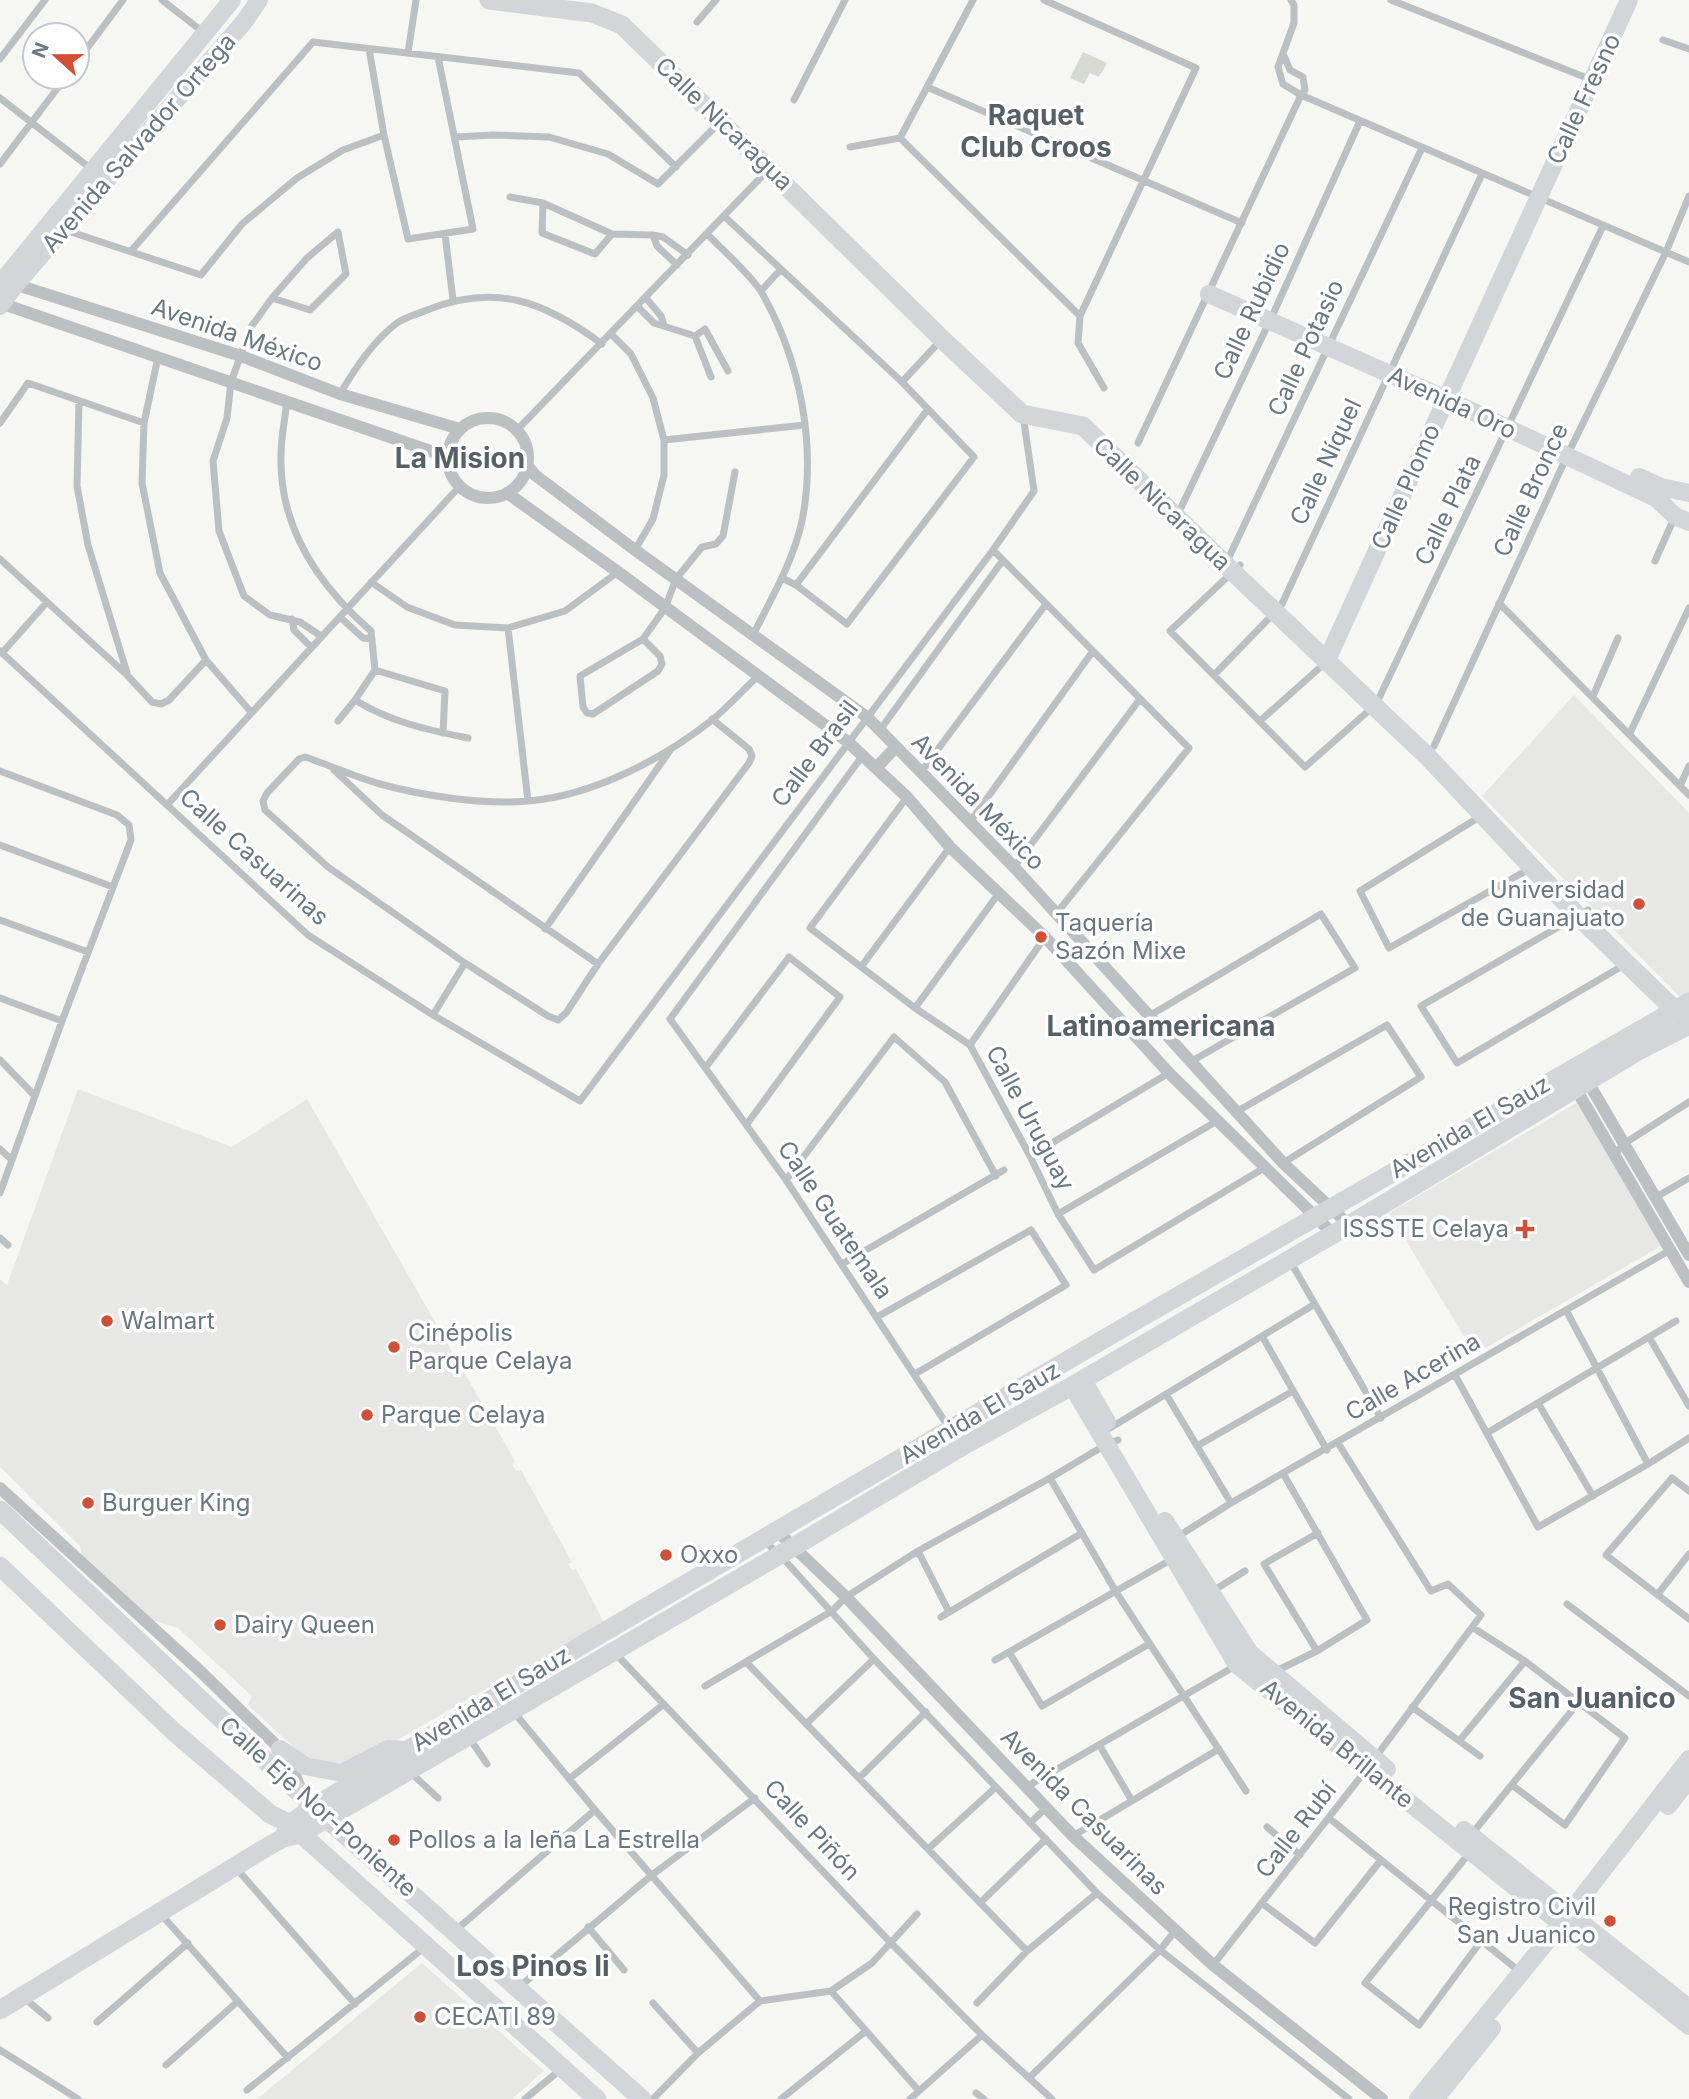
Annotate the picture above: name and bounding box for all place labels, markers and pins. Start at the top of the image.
place label: Universidad de Guanajuato [1461,875,1625,932]
marker: Universidad de Guanajuato [1631,896,1647,912]
place label: Taquería Sazón Mixe [1055,908,1186,965]
marker: Taquería Sazón Mixe [1033,929,1049,945]
place label: ISSSTE Celaya [1342,1214,1509,1243]
marker: ISSSTE Celaya [1515,1219,1535,1239]
place label: Walmart [121,1306,215,1335]
marker: Walmart [99,1313,115,1329]
place label: Cinépolis Parque Celaya [408,1318,572,1375]
marker: Cinépolis Parque Celaya [386,1339,402,1355]
place label: Parque Celaya [381,1400,545,1429]
marker: Parque Celaya [359,1407,375,1423]
place label: Burguer King [102,1488,250,1517]
marker: Burguer King [80,1495,96,1511]
place label: Oxxo [680,1540,738,1569]
marker: Oxxo [658,1547,674,1563]
place label: Dairy Queen [234,1610,375,1639]
marker: Dairy Queen [212,1617,228,1633]
place label: Pollos a la leña La Estrella [408,1825,700,1854]
marker: Pollos a la leña La Estrella [386,1832,402,1848]
place label: Registro Civil San Juanico [1448,1892,1596,1949]
marker: Registro Civil San Juanico [1602,1913,1618,1929]
place label: CECATI 89 [434,2002,556,2031]
marker: CECATI 89 [412,2009,428,2025]

